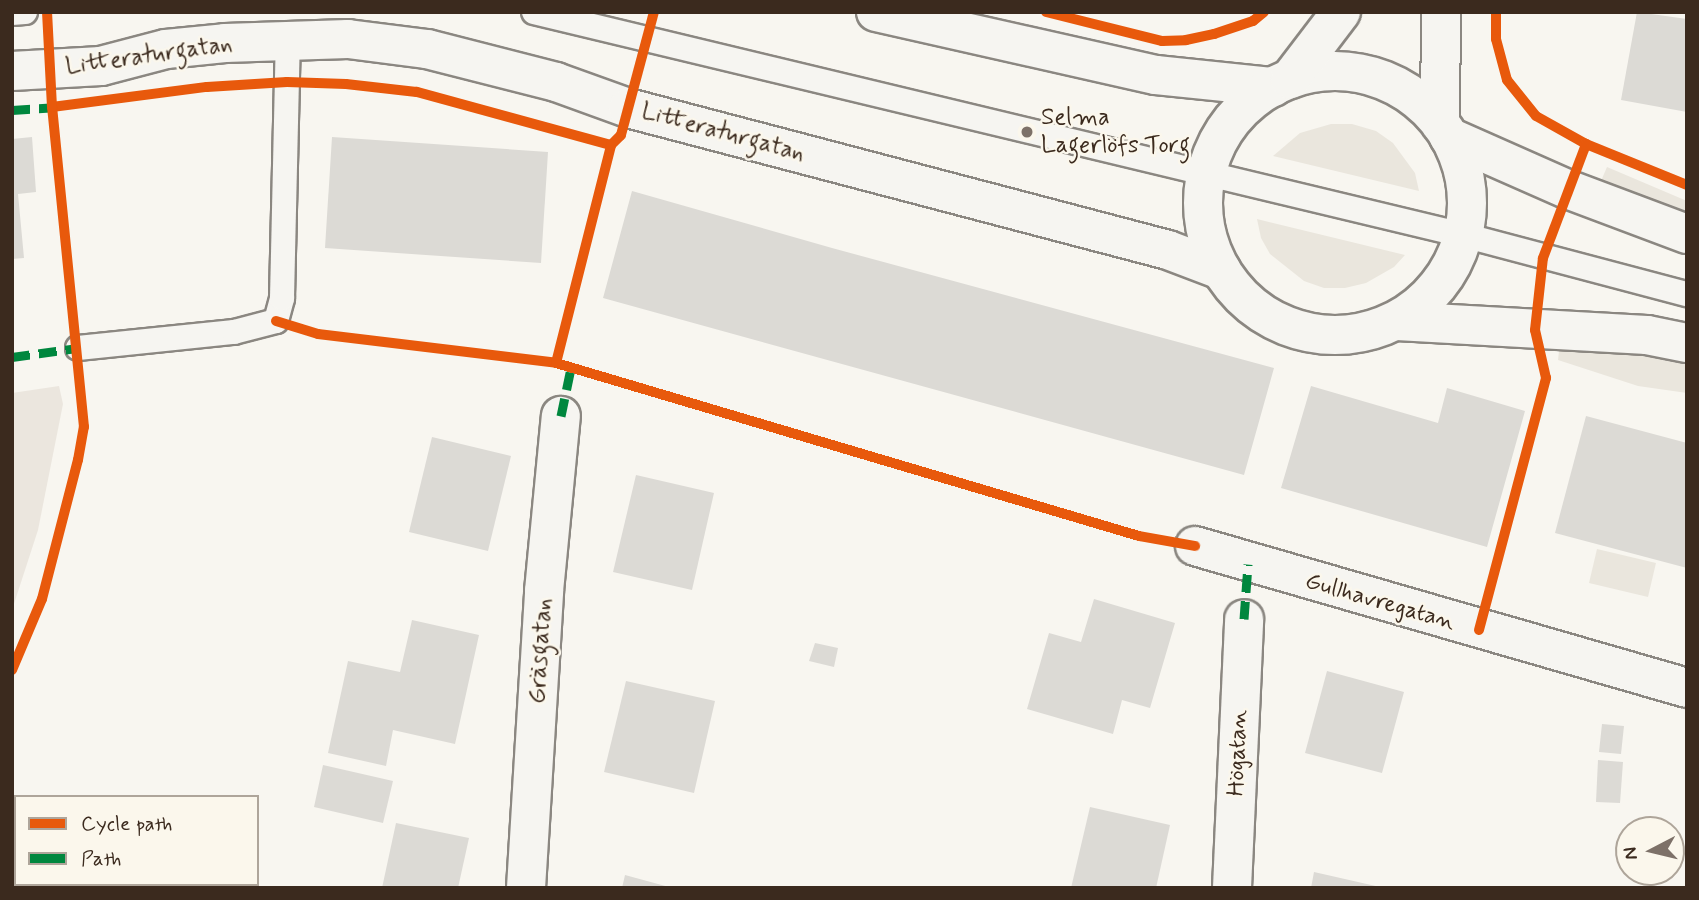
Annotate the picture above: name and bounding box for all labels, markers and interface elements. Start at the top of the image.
street label: Litteraturgatan [64,30,234,82]
street label: Litteraturgatan [638,97,808,169]
place label: Selma Lagerlöfs Torg [1041,104,1189,160]
marker: Selma Lagerlöfs Torg [1019,124,1035,140]
street label: Gullhavregatan [1302,567,1458,637]
street label: Gräsgatan [523,597,559,705]
street label: Högatan [1222,709,1254,797]
legend [14,795,259,886]
text: Cycle path [81,810,172,838]
north arrow [1615,816,1685,886]
text: Path [81,845,121,873]
text: N [1617,846,1644,861]

